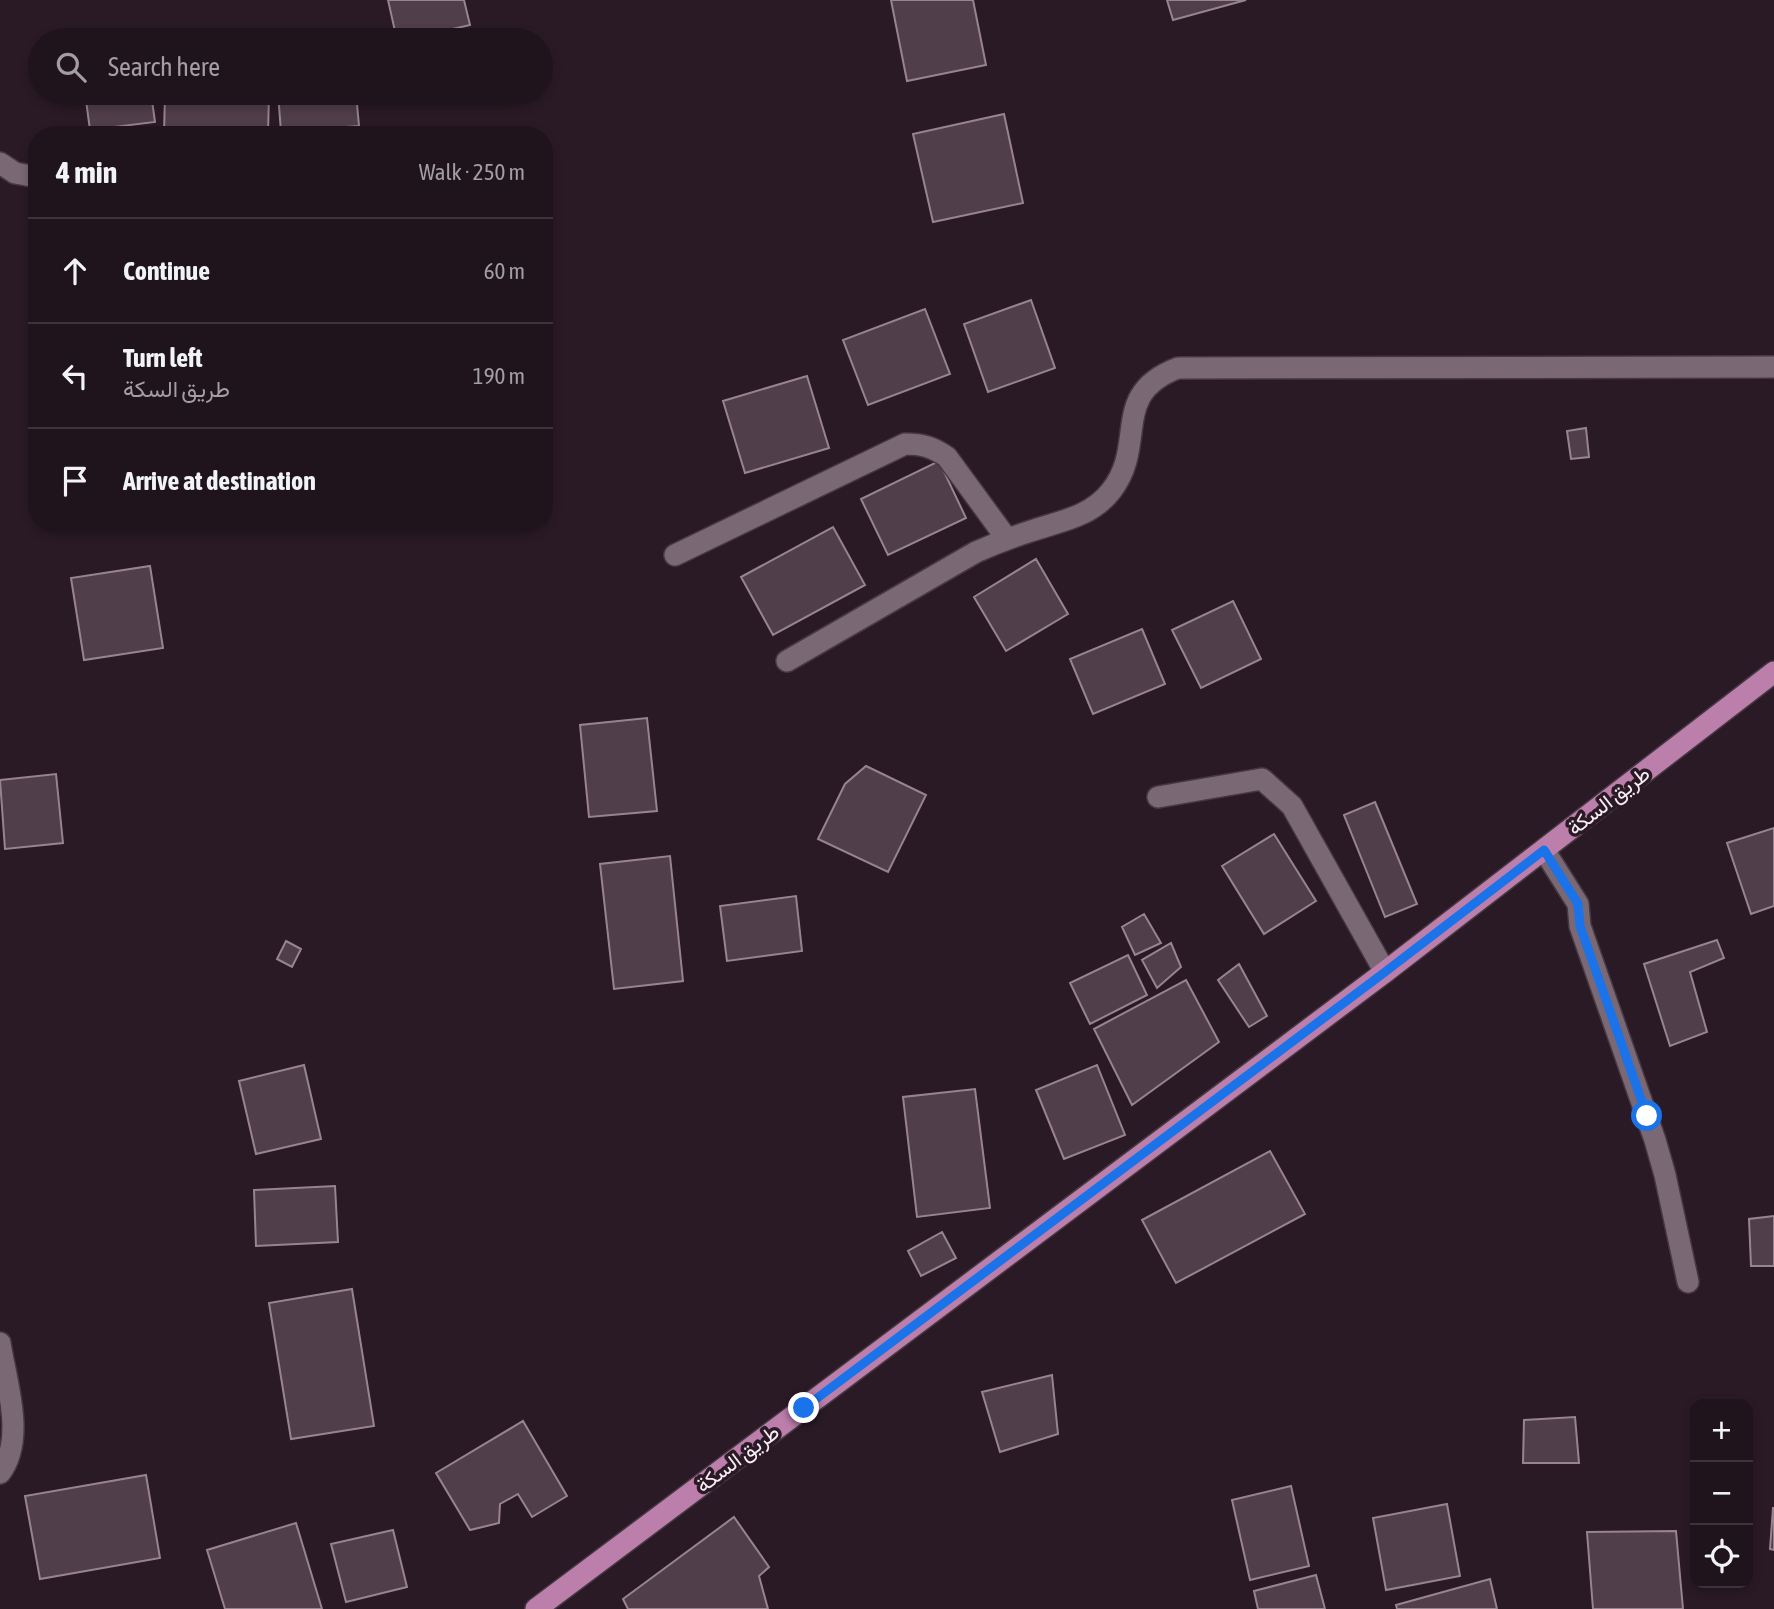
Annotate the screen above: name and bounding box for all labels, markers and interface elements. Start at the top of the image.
search box [28,28,553,105]
icon: search [52,48,90,86]
text: Search here [108,52,220,82]
text: 4 min [56,155,117,189]
text: Walk · 250 m [419,159,525,185]
icon: ahead [56,252,94,290]
text: Continue [123,256,210,286]
text: 60 m [484,258,525,284]
text: Turn left [123,343,203,373]
icon: left [56,357,94,395]
text: 190 m [473,363,525,389]
text: طريق السكة [123,376,230,402]
icon: arrive [56,462,94,500]
text: Arrive at destination [123,466,316,496]
street label: طريق السكة [1562,760,1655,841]
route start [1631,1100,1662,1131]
route end [788,1392,819,1423]
map controls [1690,1399,1753,1588]
button: + [1690,1399,1753,1462]
street label: طريق السكة [691,1419,784,1499]
button: − [1690,1462,1753,1525]
button: locate [1690,1525,1753,1588]

